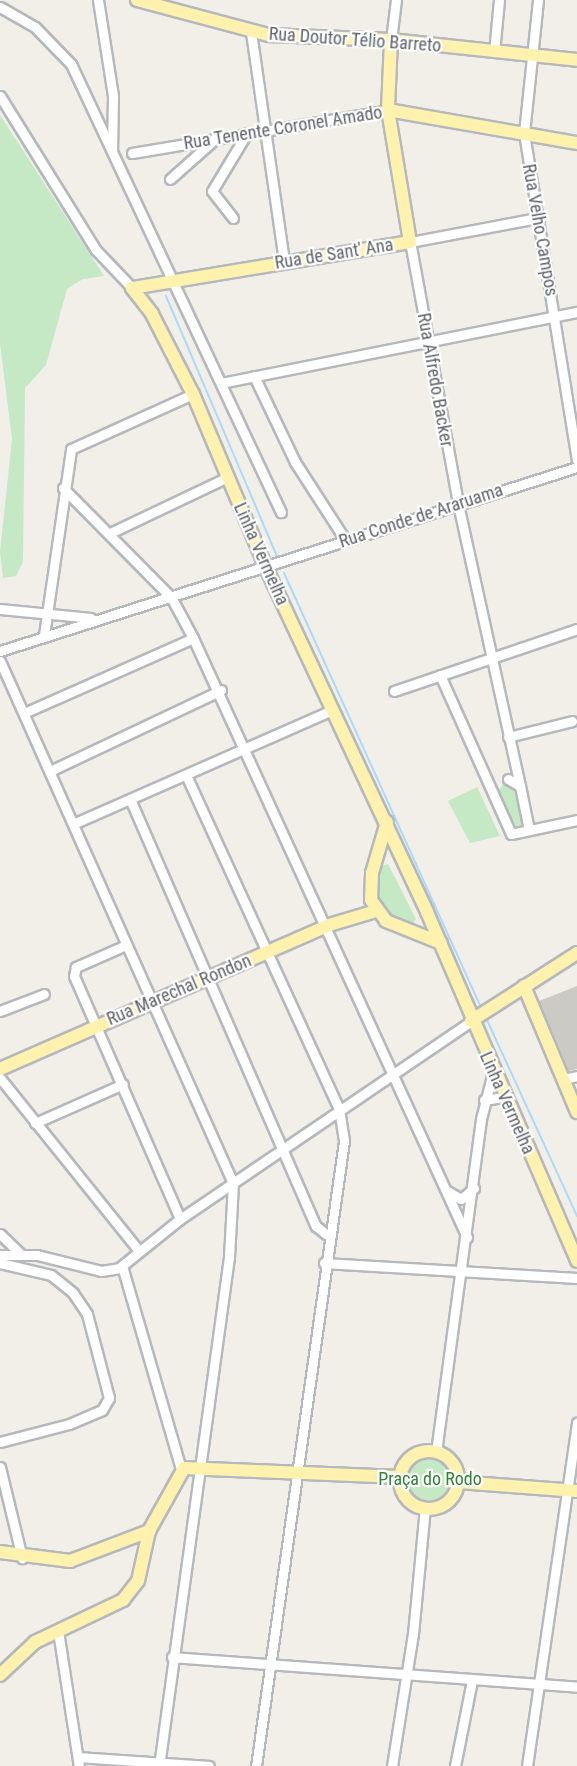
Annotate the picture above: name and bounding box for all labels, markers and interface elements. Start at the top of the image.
street label: Rua Doutor Télio Barreto [268,23,442,57]
street label: Rua Tenente Coronel Amado [182,102,384,154]
street label: Rua Velho Campos [518,162,562,298]
street label: Rua de Sant' Ana [273,234,395,274]
street label: Rua Alfredo Backer [413,311,457,449]
street label: Rua Conde de Araruama [336,479,506,553]
street label: Linha Vermelha [229,499,293,609]
street label: Rua Marechal Rondon [104,950,254,1030]
street label: Linha Vermelha [475,1048,539,1158]
park label: Praça do Rodo [378,1468,482,1490]

